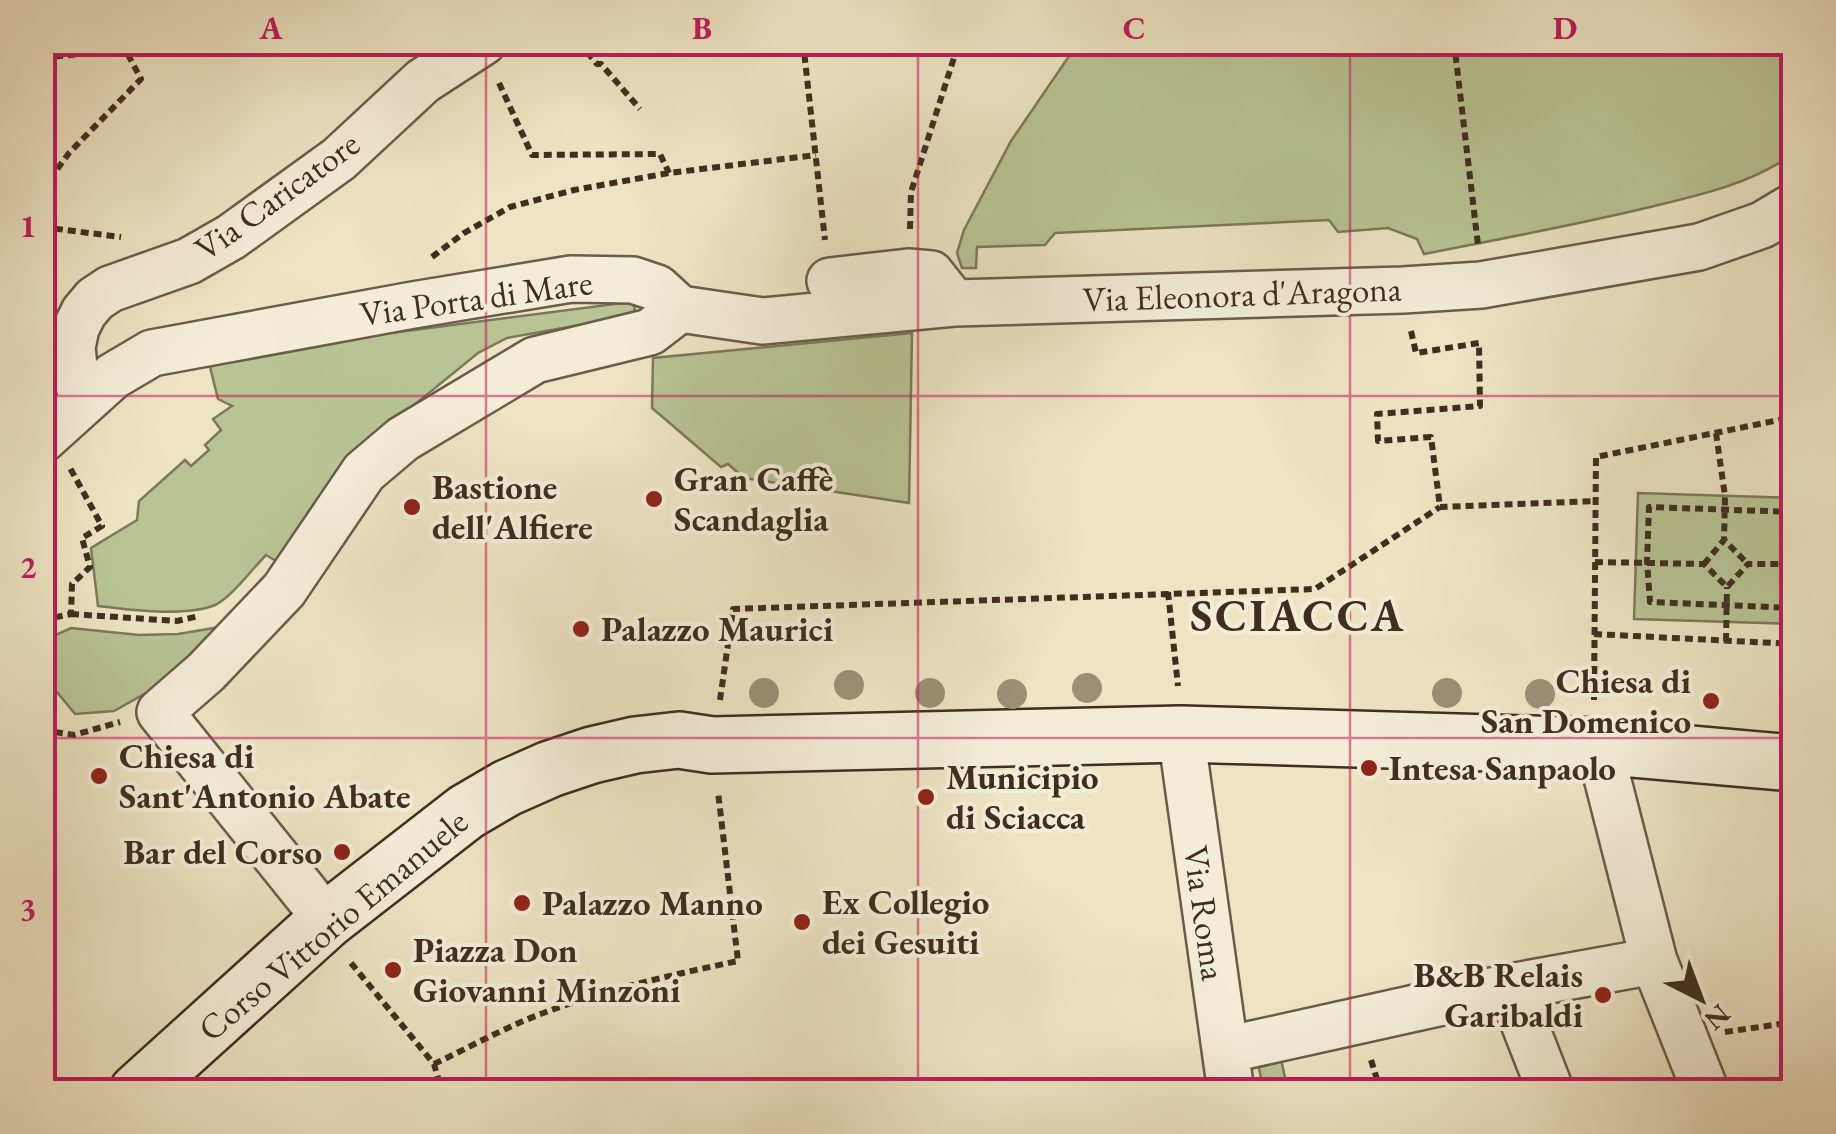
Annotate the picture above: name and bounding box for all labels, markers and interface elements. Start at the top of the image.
text: A [258,7,283,49]
text: B [692,7,712,49]
text: C [1123,7,1145,49]
text: D [1553,7,1577,49]
street label: Via Caricatore [185,121,368,270]
text: 1 [20,205,36,247]
street label: Via Porta di Mare [357,259,595,336]
street label: Via Eleonora d'Aragona [1082,265,1402,322]
place label: Gran Caffè Scandaglia [674,456,833,541]
place label: Bastione dell'Alfiere [432,464,593,549]
marker: Gran Caffè Scandaglia [643,488,665,510]
marker: Bastione dell'Alfiere [401,496,423,518]
text: 2 [20,546,37,588]
district label: SCIACCA [1190,586,1406,644]
place label: Palazzo Maurici [601,606,833,651]
marker: Palazzo Maurici [570,618,592,640]
place label: Chiesa di San Domenico [1481,658,1691,743]
marker: Chiesa di San Domenico [1700,690,1722,712]
place label: Chiesa di Sant'Antonio Abate [119,733,411,818]
place label: Intesa Sanpaolo [1389,745,1616,790]
place label: Municipio di Sciacca [946,754,1099,839]
marker: Intesa Sanpaolo [1358,757,1380,779]
marker: Chiesa di Sant'Antonio Abate [88,765,110,787]
marker: Municipio di Sciacca [915,786,937,808]
street label: Corso Vittorio Emanuele [189,799,477,1051]
place label: Bar del Corso [123,829,322,874]
marker: Bar del Corso [331,841,353,863]
street label: Via Roma [1174,843,1237,983]
place label: Ex Collegio dei Gesuiti [822,879,989,964]
place label: Palazzo Manno [542,880,763,925]
text: 3 [20,888,36,930]
marker: Palazzo Manno [511,892,533,914]
marker: Ex Collegio dei Gesuiti [791,911,813,933]
place label: Piazza Don Giovanni Minzoni [413,927,681,1012]
north arrow [1651,949,1751,1049]
place label: B&B Relais Garibaldi [1413,952,1583,1037]
marker: Piazza Don Giovanni Minzoni [382,959,404,981]
marker: B&B Relais Garibaldi [1592,984,1614,1006]
text: N [1697,997,1738,1039]

